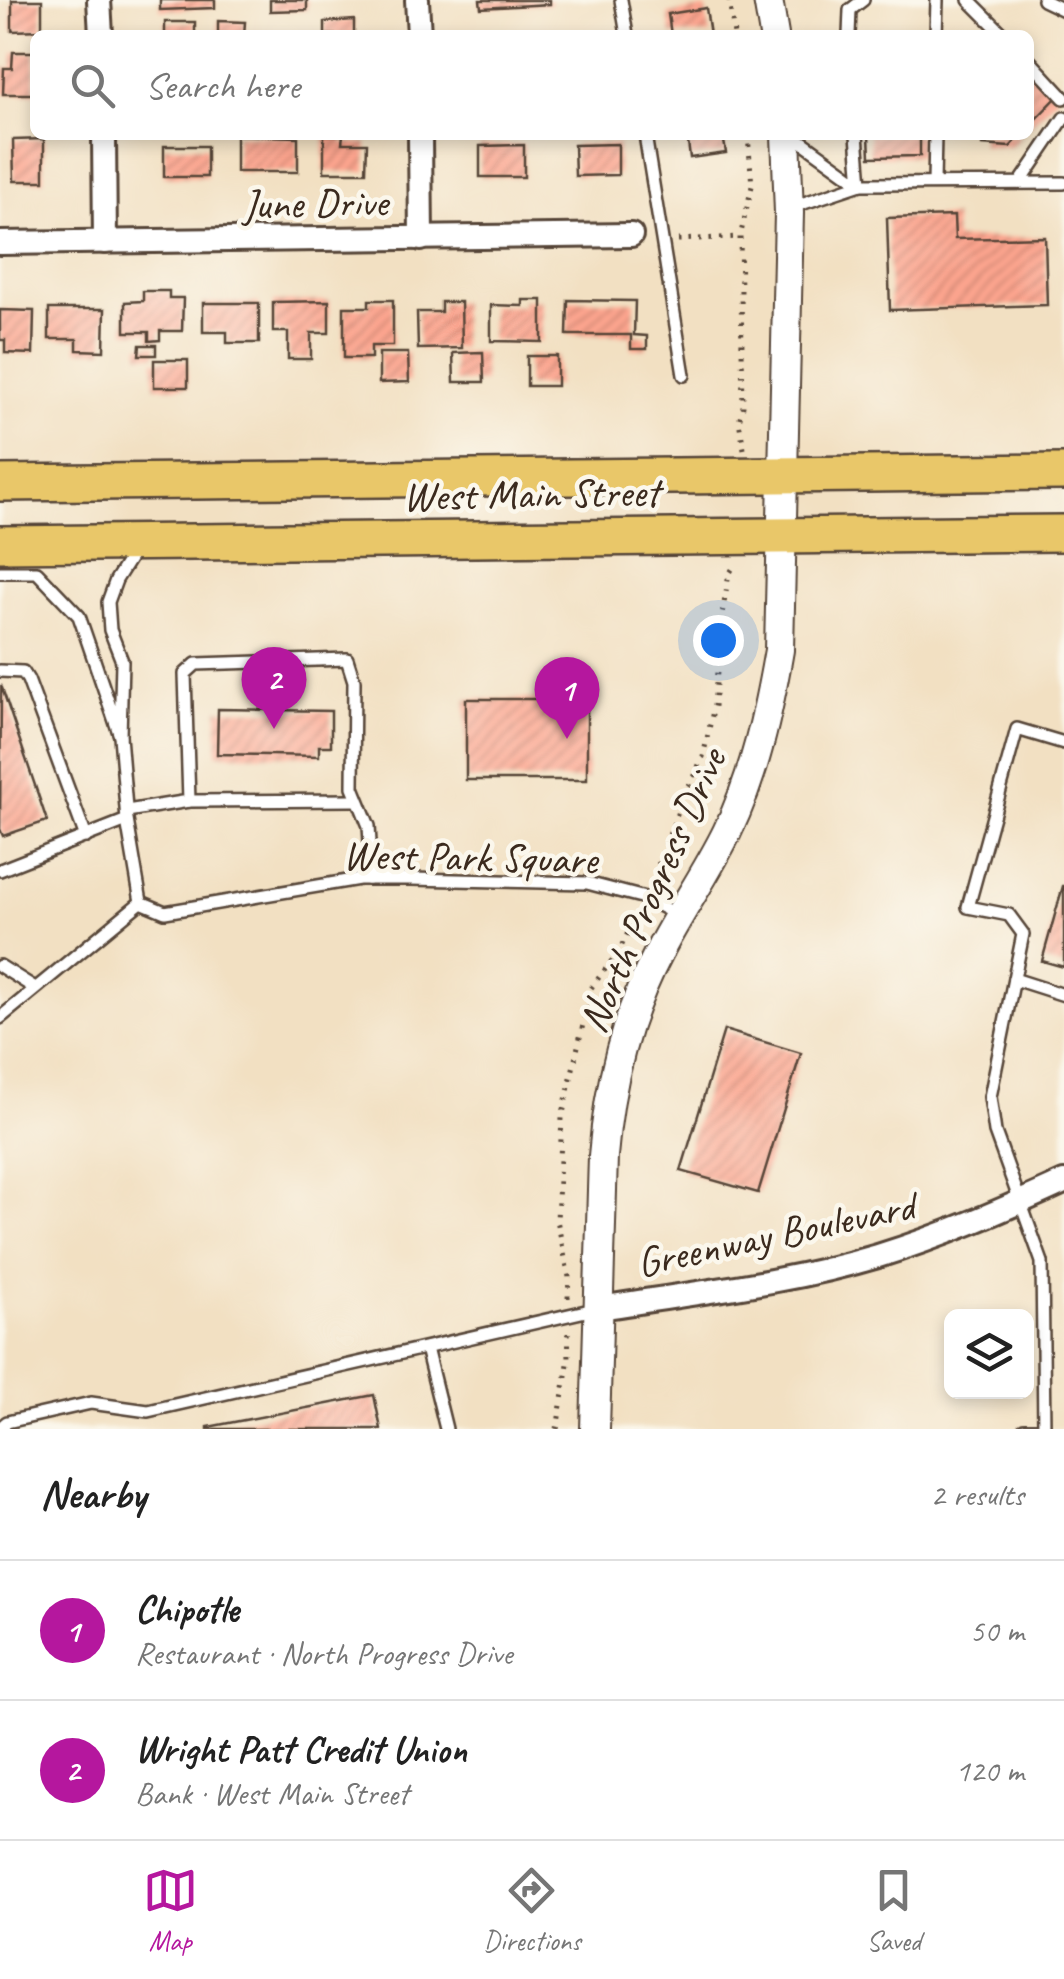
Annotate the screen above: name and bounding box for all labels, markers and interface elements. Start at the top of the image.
search box [30,30,1034,140]
icon: search [65,58,120,113]
text: Search here [145,62,300,109]
street label: June Drive [240,176,391,231]
street label: West Main Street [402,466,665,523]
your location [693,615,744,666]
pin: 2 [242,646,306,729]
pin: 1 [534,656,600,739]
street label: North Progress Drive [566,738,740,1040]
street label: West Park Square [342,829,600,886]
street label: Greenway Boulevard [632,1178,925,1290]
map controls [944,1309,1034,1399]
button: layers [944,1309,1034,1399]
text: Nearby [40,1468,146,1521]
text: 2 results [930,1474,1024,1515]
text: Chipotle [135,1586,239,1633]
text: 1 [65,1610,80,1651]
text: 50 m [970,1610,1024,1651]
text: Restaurant · North Progress Drive [135,1633,512,1674]
text: Wright Patt Credit Union [135,1726,467,1773]
text: 2 [65,1750,80,1791]
text: 120 m [955,1750,1024,1791]
text: Bank · West Main Street [135,1773,409,1814]
tab: Map [143,1863,198,1958]
tab: Directions [483,1863,581,1958]
tab: Saved [866,1863,921,1958]

